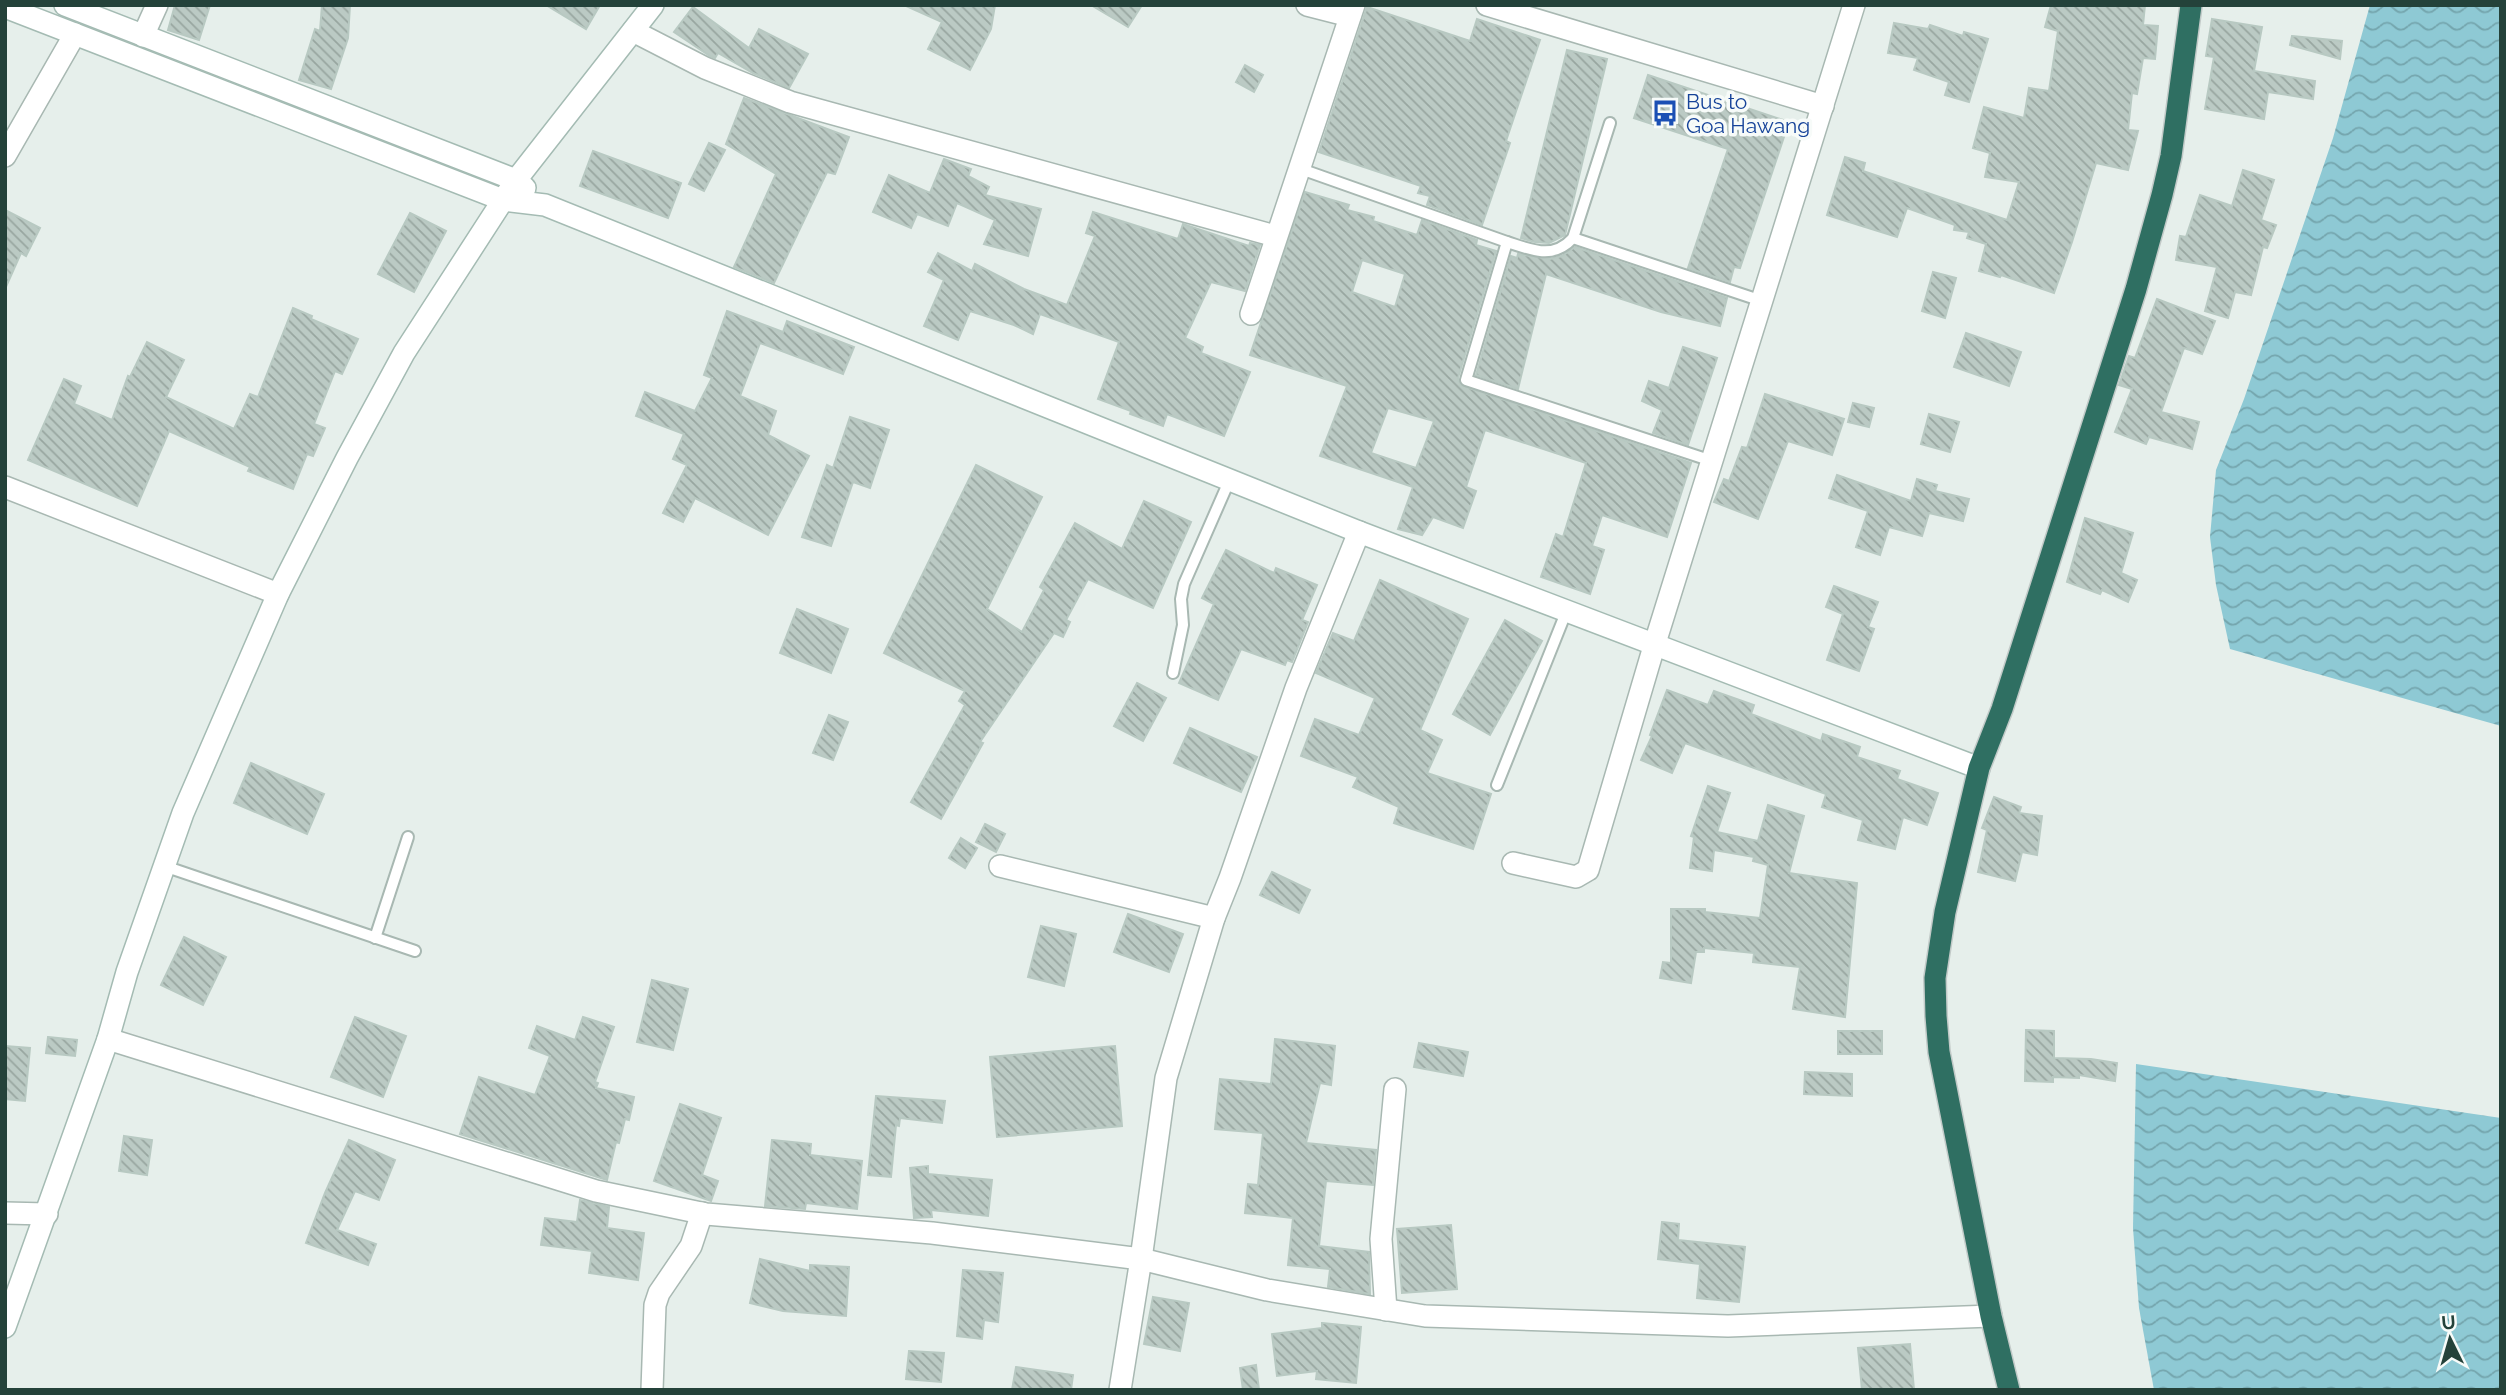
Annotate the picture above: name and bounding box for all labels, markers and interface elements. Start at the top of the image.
place label: Bus to Goa Hawang [1686,89,1810,138]
bus stop icon: Bus to Goa Hawang [1650,98,1680,128]
north arrow [2415,1304,2485,1374]
text: U [2440,1310,2457,1334]

